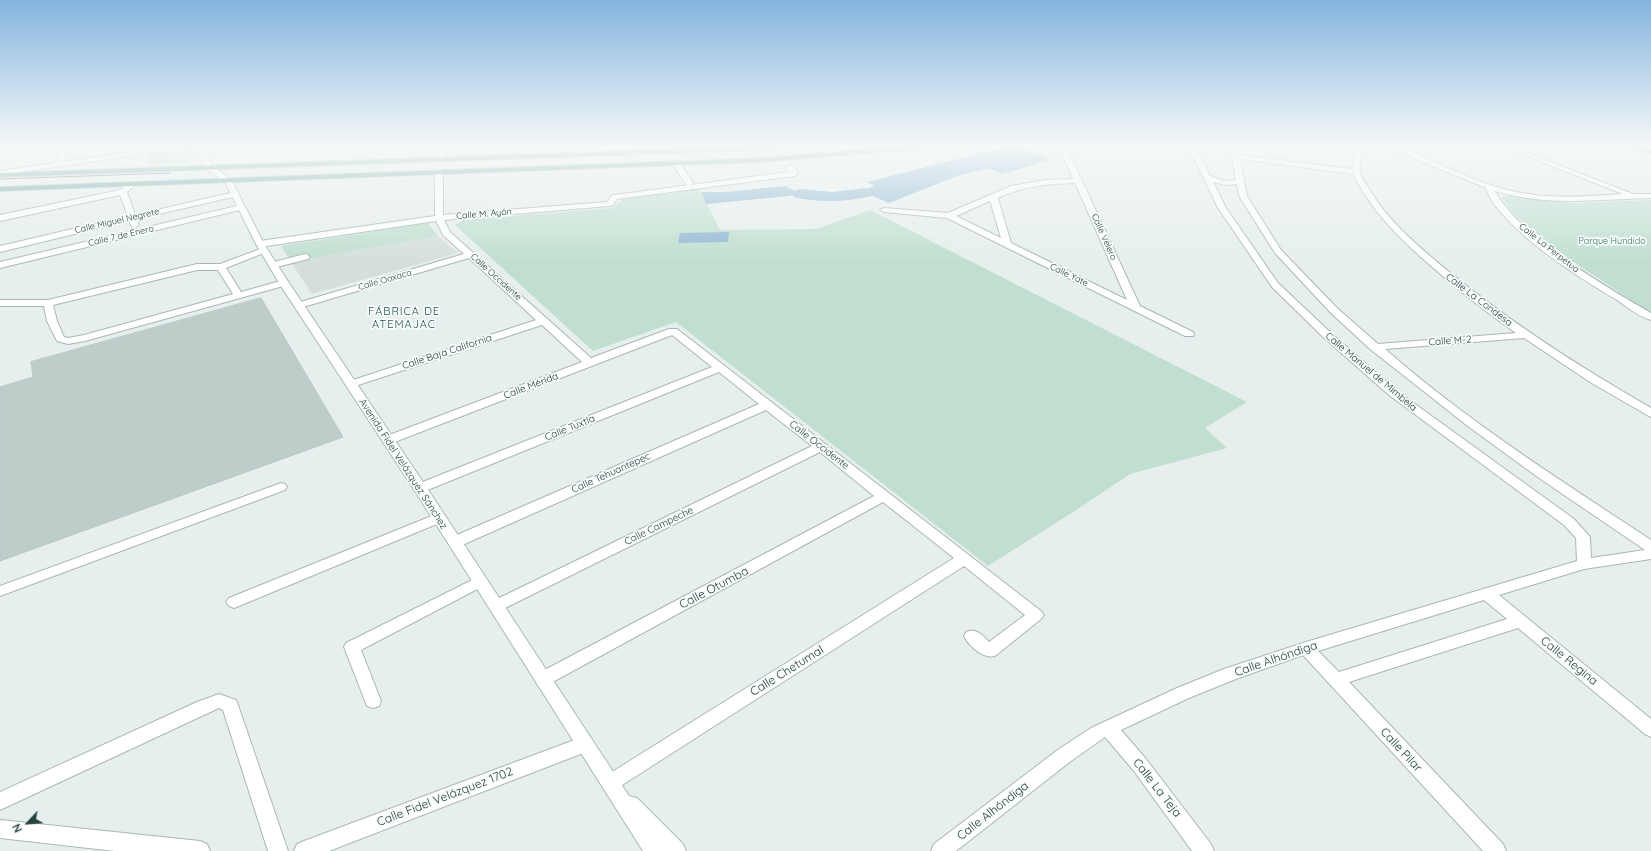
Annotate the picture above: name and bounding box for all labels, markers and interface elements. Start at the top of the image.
street label: Calle Miguel Negrete [74,206,160,236]
street label: Calle M. Ayón [456,206,512,222]
street label: Calle Velero [1089,212,1119,262]
street label: Calle La Perpetua [1517,221,1581,275]
street label: Calle 7 de Enero [87,223,155,249]
park label: Parque Hundido [1578,236,1646,246]
street label: Calle Occidente [468,251,524,303]
street label: Calle Yate [1048,261,1090,289]
street label: Calle Oaxaca [357,267,413,293]
street label: Calle La Condesa [1443,271,1515,329]
district label: FÁBRICA DE ATEMAJAC [368,305,440,331]
street label: Calle Manuel de Mimbela [1323,330,1419,414]
street label: Calle Baja California [401,332,493,372]
street label: Calle M-2 [1428,334,1472,348]
street label: Calle Mérida [502,370,560,402]
street label: Avenida Fidel Velázquez Sánchez [356,396,450,532]
street label: Calle Tuxtla [543,412,597,444]
street label: Calle Occidente [787,418,851,472]
street label: Calle Tehuantepec [570,450,652,496]
street label: Calle Campeche [622,504,696,548]
street label: Calle Otumba [677,564,751,612]
street label: Calle Regina [1537,634,1601,688]
street label: Calle Alhóndiga [1233,638,1319,680]
street label: Calle Chetumal [748,643,826,699]
street label: Calle Pilar [1377,725,1425,775]
street label: Calle La Teja [1130,756,1184,820]
street label: Calle Fidel Velázquez 1702 [375,764,515,830]
street label: Calle Alhóndiga [954,779,1032,843]
north arrow [8,803,48,843]
text: N [9,822,25,835]

